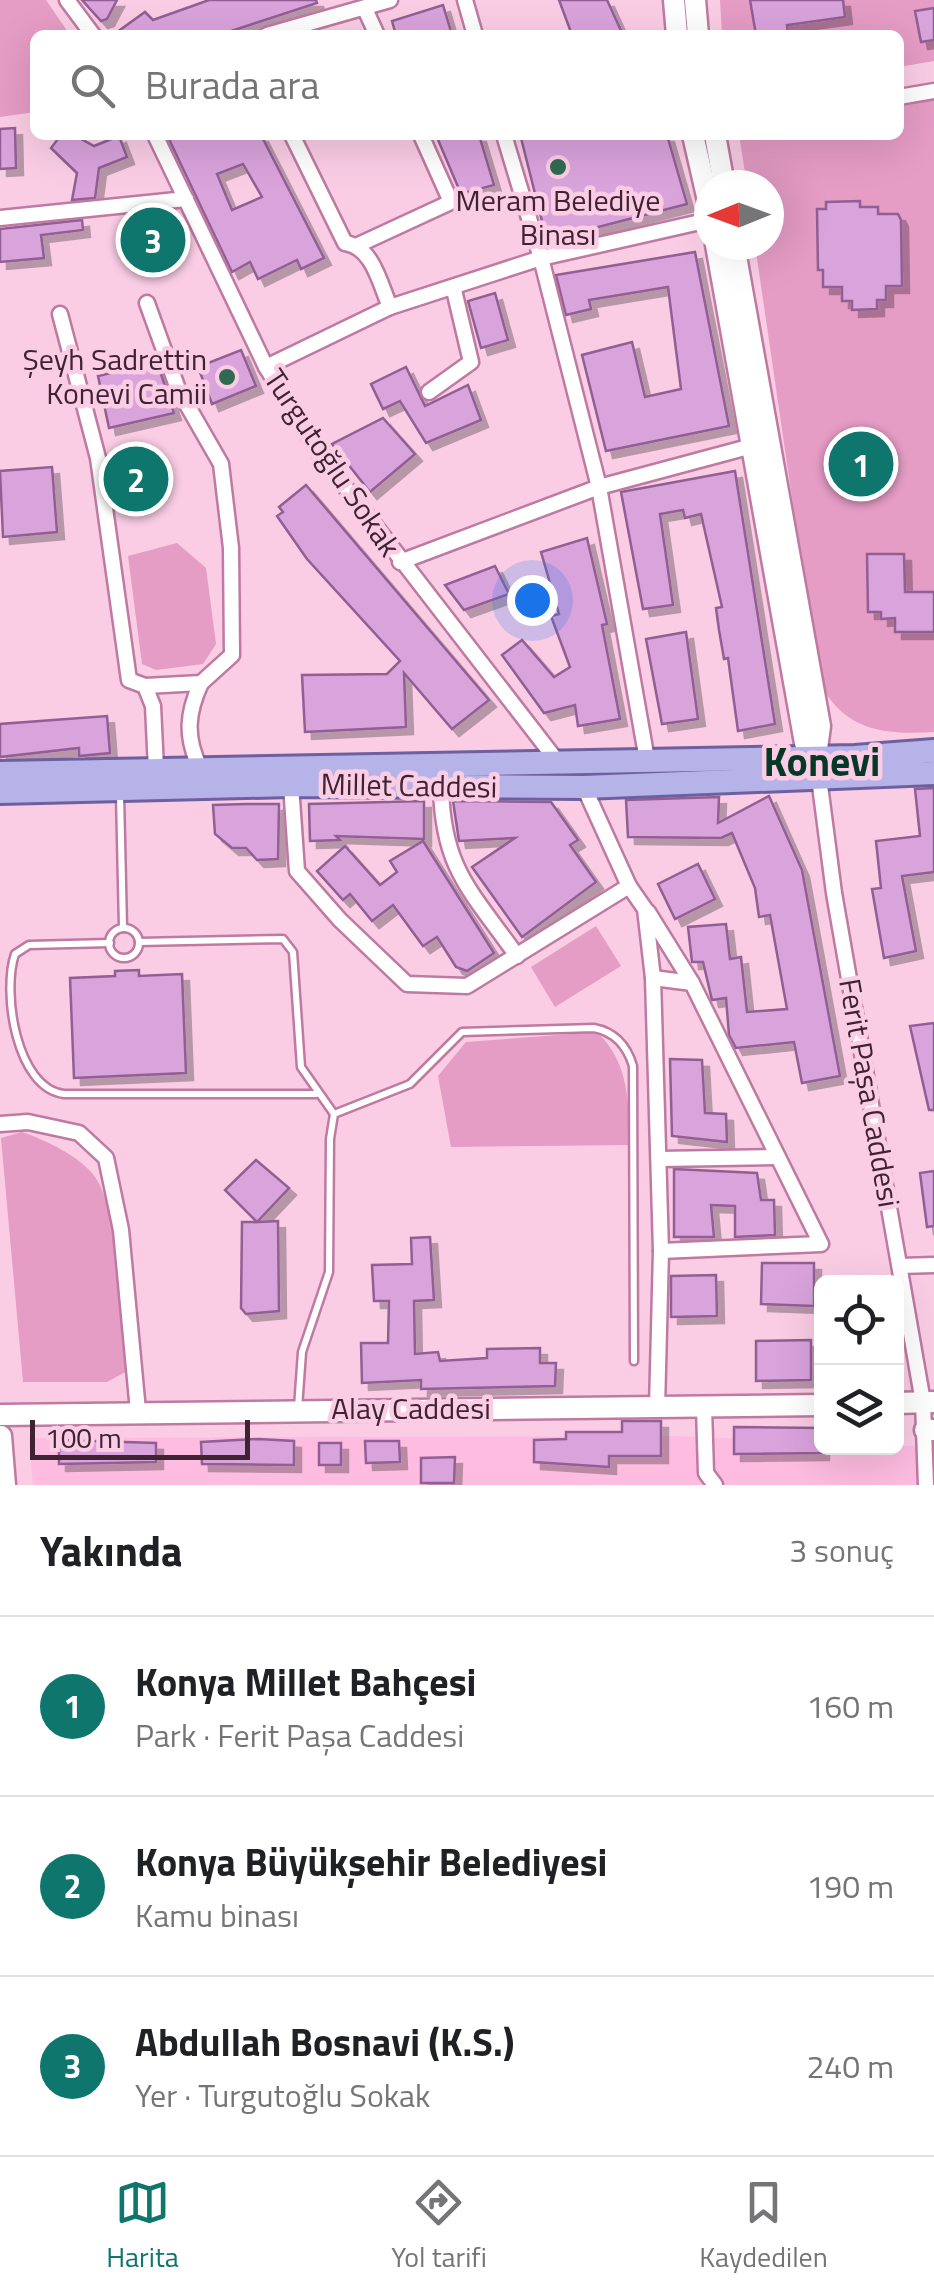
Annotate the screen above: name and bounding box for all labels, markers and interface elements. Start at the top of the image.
search box [30,30,904,140]
text: Burada ara [145,56,320,114]
icon: search [65,58,120,113]
marker: Meram Belediye Binası [547,156,569,178]
north arrow [694,170,784,260]
place label: Meram Belediye Binası [456,177,660,257]
pin: 3 [120,202,186,278]
place label: Şeyh Sadrettin Konevi Camii [23,336,207,416]
street label: Turgutoğlu Sokak [253,359,413,566]
marker: Şeyh Sadrettin Konevi Camii [216,366,238,388]
pin: 1 [828,426,894,502]
pin: 2 [104,442,168,516]
your location [507,575,558,626]
district label: Konevi [764,731,880,792]
street label: Millet Caddesi [320,760,498,810]
street label: Ferit Paşa Caddesi [827,975,913,1211]
map controls [814,1275,904,1455]
button: locate [814,1275,904,1365]
button: layers [814,1365,904,1455]
street label: Alay Caddesi [331,1385,491,1431]
scale bar [30,1415,250,1460]
text: 100 m [45,1416,122,1459]
text: Yakında [40,1518,182,1582]
text: 3 sonuç [789,1526,894,1574]
text: Konya Millet Bahçesi [135,1653,476,1711]
text: 1 [64,1682,81,1730]
text: 160 m [806,1682,894,1730]
text: Park · Ferit Paşa Caddesi [135,1711,464,1759]
text: Konya Büyükşehir Belediyesi [135,1833,607,1891]
text: 2 [64,1862,81,1910]
text: 190 m [806,1862,894,1910]
text: Kamu binası [135,1891,299,1939]
text: Abdullah Bosnavi (K.S.) [135,2013,514,2071]
text: 3 [64,2042,81,2090]
text: 240 m [806,2042,894,2090]
text: Yer · Turgutoğlu Sokak [135,2071,430,2119]
tab: Harita [106,2175,179,2278]
tab: Yol tarifi [391,2175,487,2278]
tab: Kaydedilen [699,2175,828,2278]

